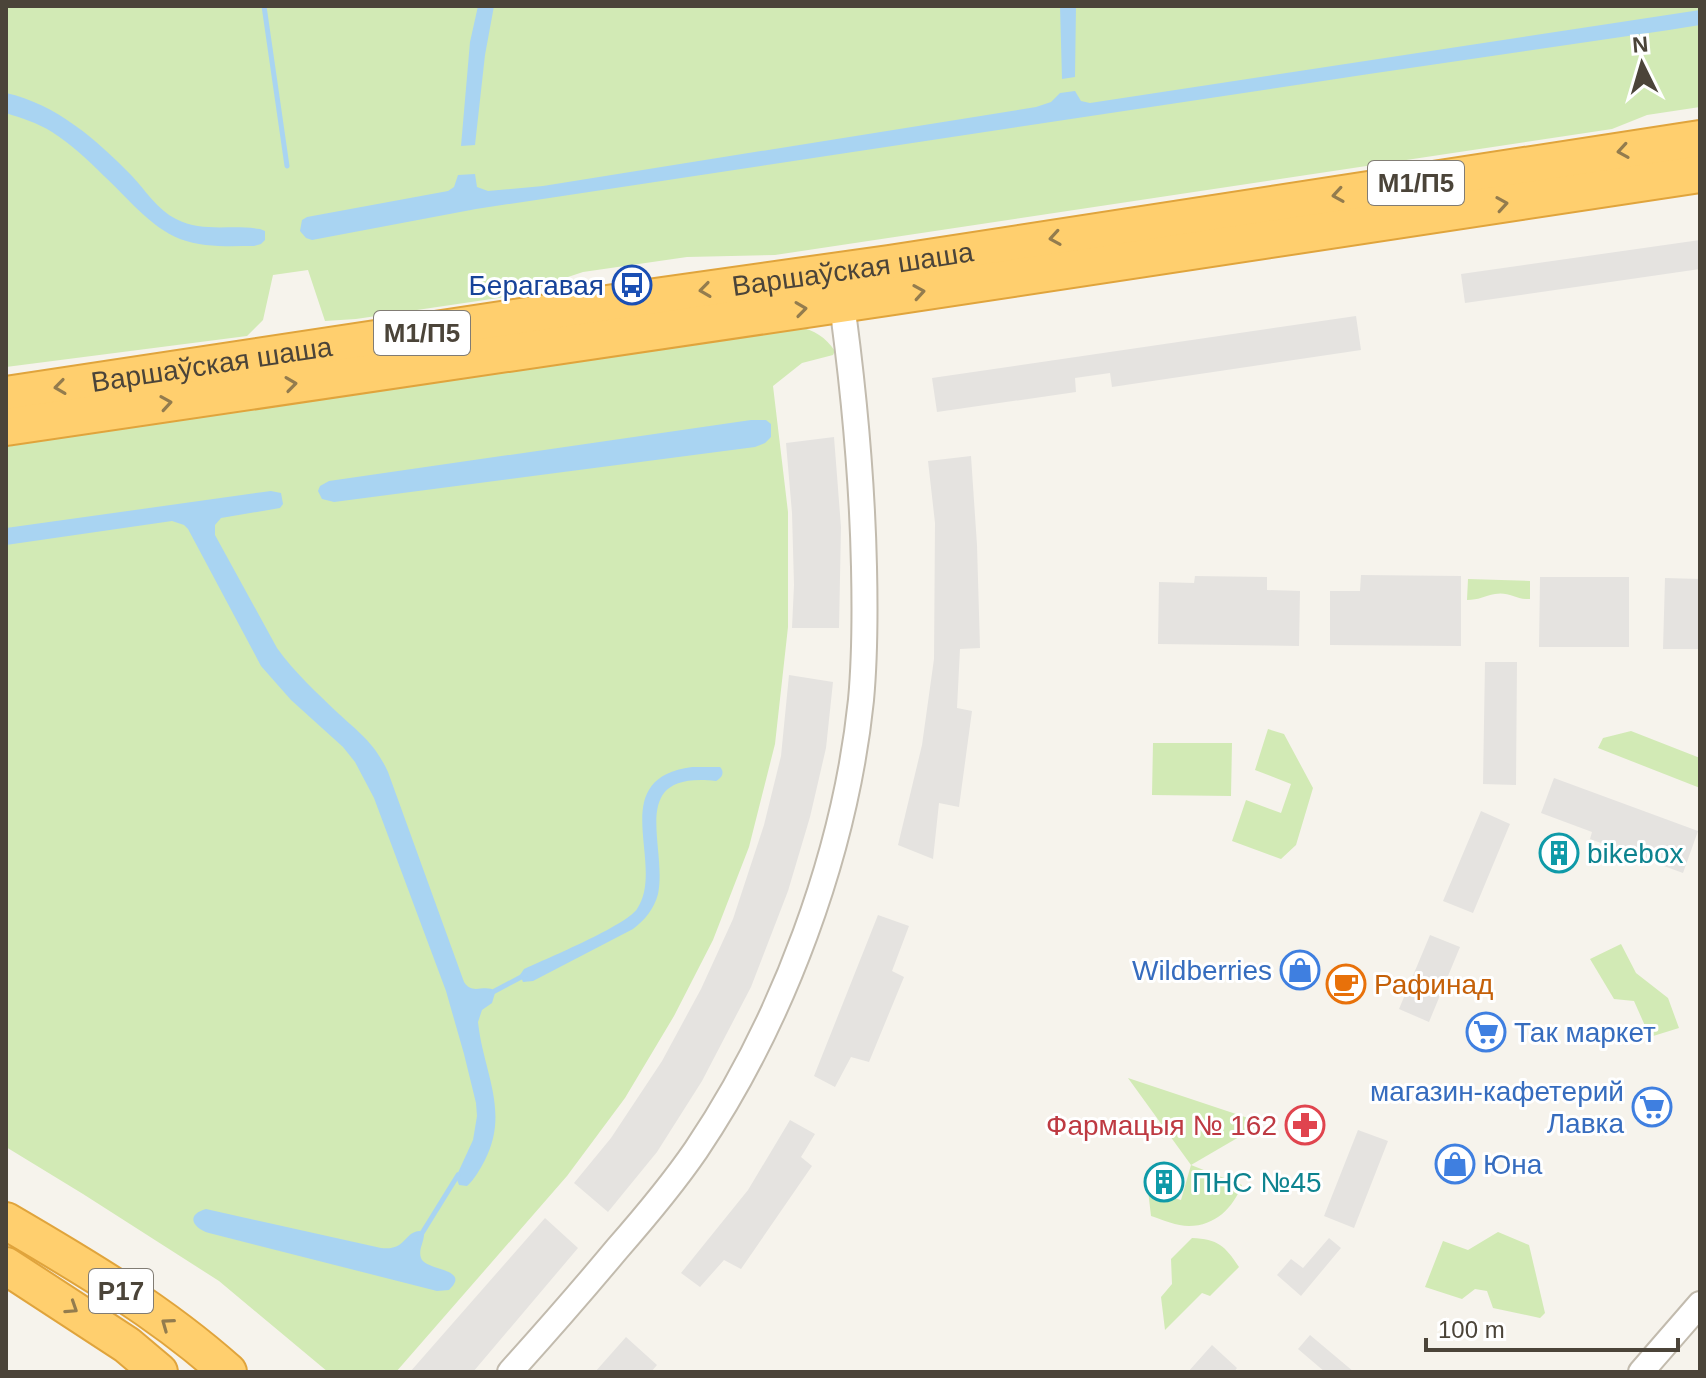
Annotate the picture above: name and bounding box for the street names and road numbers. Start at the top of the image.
road number: М1/П5 [1368,161,1464,205]
street label: Варшаўская шаша [730,236,976,302]
road number: М1/П5 [374,311,470,355]
street label: Варшаўская шаша [89,331,335,398]
road number: Р17 [89,1269,153,1313]

